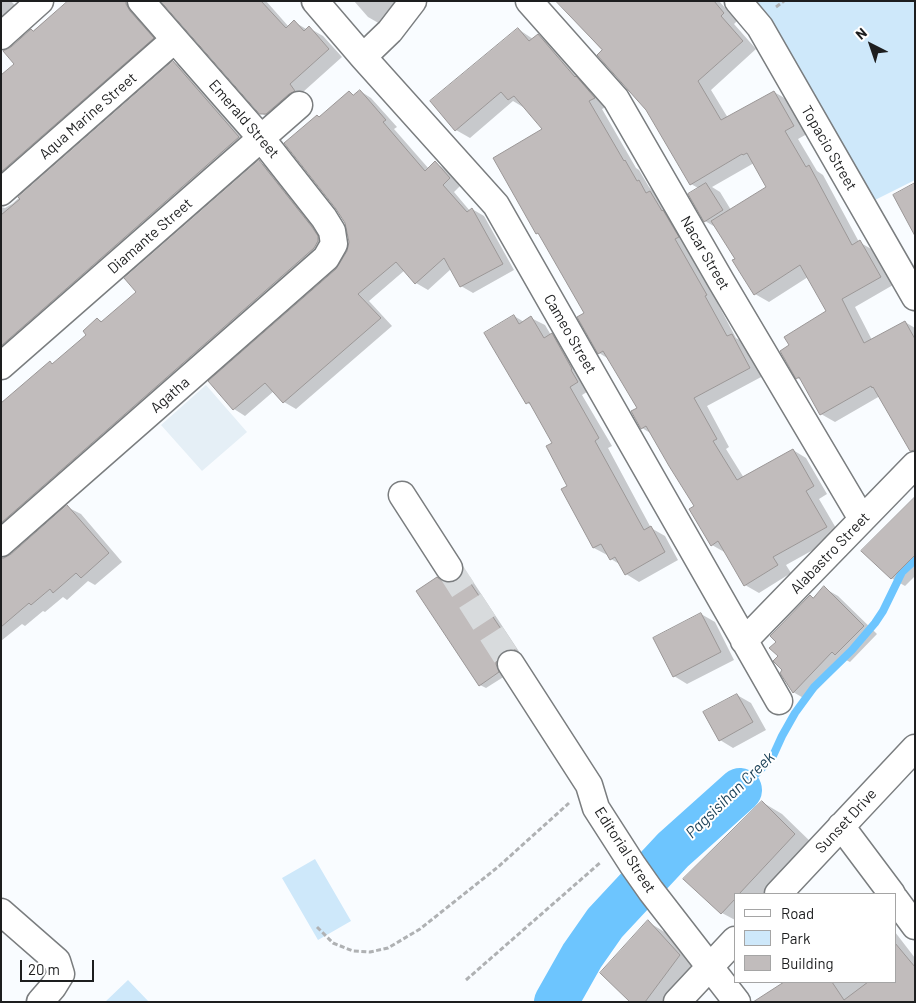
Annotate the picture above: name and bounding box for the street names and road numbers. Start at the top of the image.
street label: Aqua Marine Street [36,69,140,163]
street label: Emerald Street [205,76,283,162]
street label: Topacio Street [797,102,861,194]
street label: Diamante Street [104,194,196,278]
street label: Nacar Street [677,213,733,293]
street label: Cameo Street [540,291,600,377]
street label: Agatha [147,373,193,417]
street label: Alabastro Street [787,509,873,597]
street label: Sunset Drive [812,785,880,857]
street label: Editorial Street [591,804,659,896]

